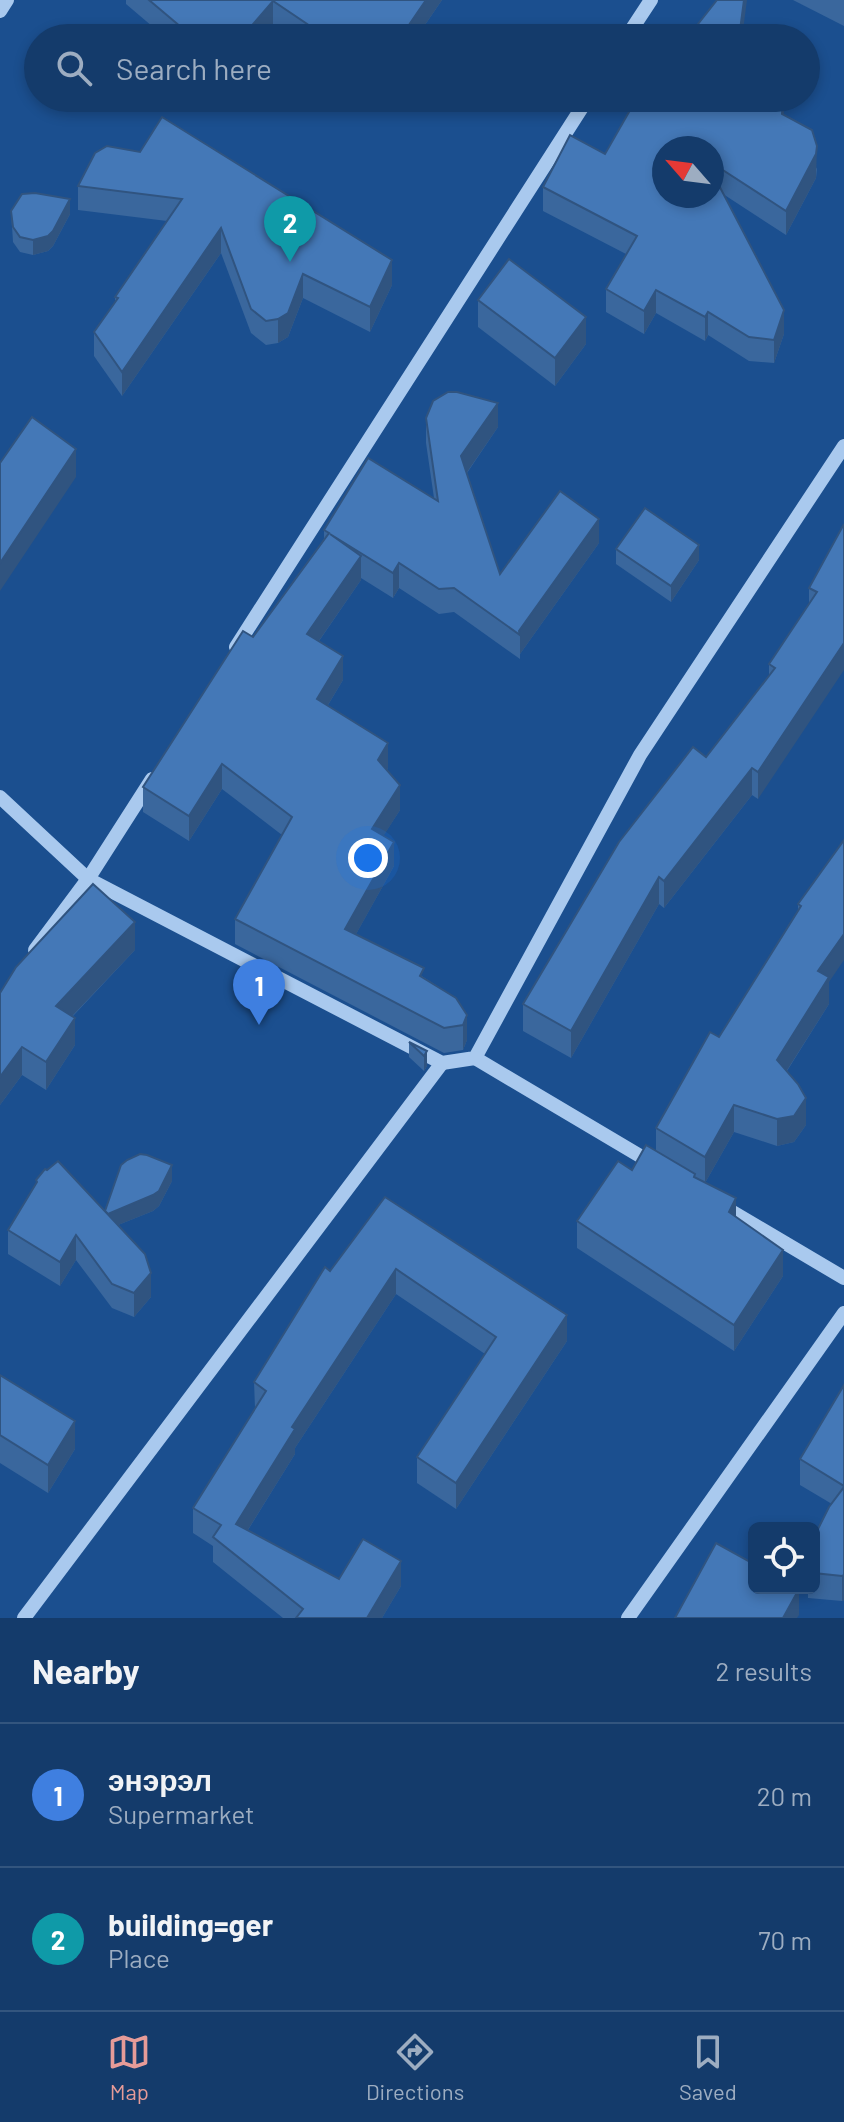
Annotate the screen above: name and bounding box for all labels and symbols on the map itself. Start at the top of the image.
north arrow [652,136,724,208]
pin: 2 [264,196,316,262]
your location [348,838,388,878]
pin: 1 [233,959,285,1025]

